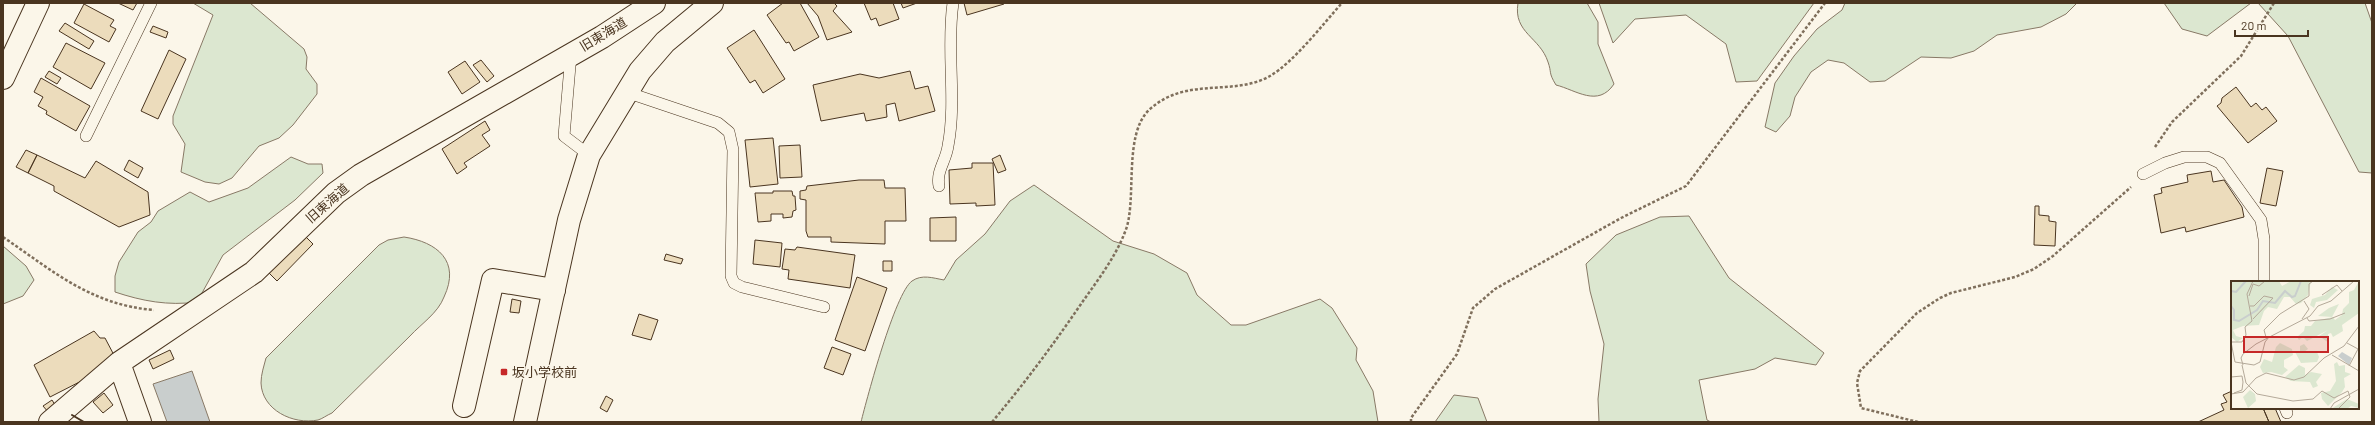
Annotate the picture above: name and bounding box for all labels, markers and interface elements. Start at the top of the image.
scale bar [2235,12,2308,38]
street label: 旧東海道 [577,14,629,54]
text: 20 m [2241,18,2267,32]
street label: 旧東海道 [302,180,352,226]
inset map [2231,281,2359,409]
place label: 坂小学校前 [512,364,577,380]
marker: 坂小学校前 [499,367,509,377]

